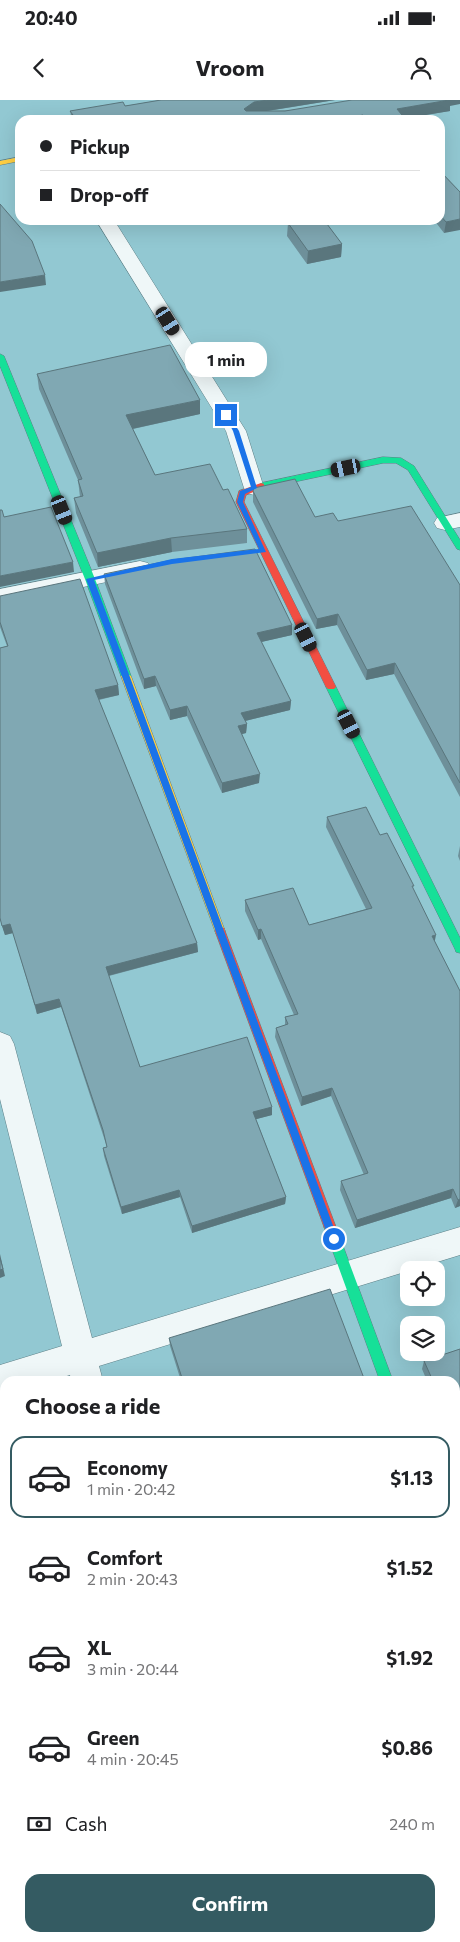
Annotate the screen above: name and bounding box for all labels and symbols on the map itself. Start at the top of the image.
car [153,304,182,338]
callout: 1 min [185,342,267,378]
route end [215,404,237,426]
car [329,458,362,478]
car [49,493,74,527]
car [292,620,319,654]
car [335,707,362,741]
route start [323,1228,345,1250]

